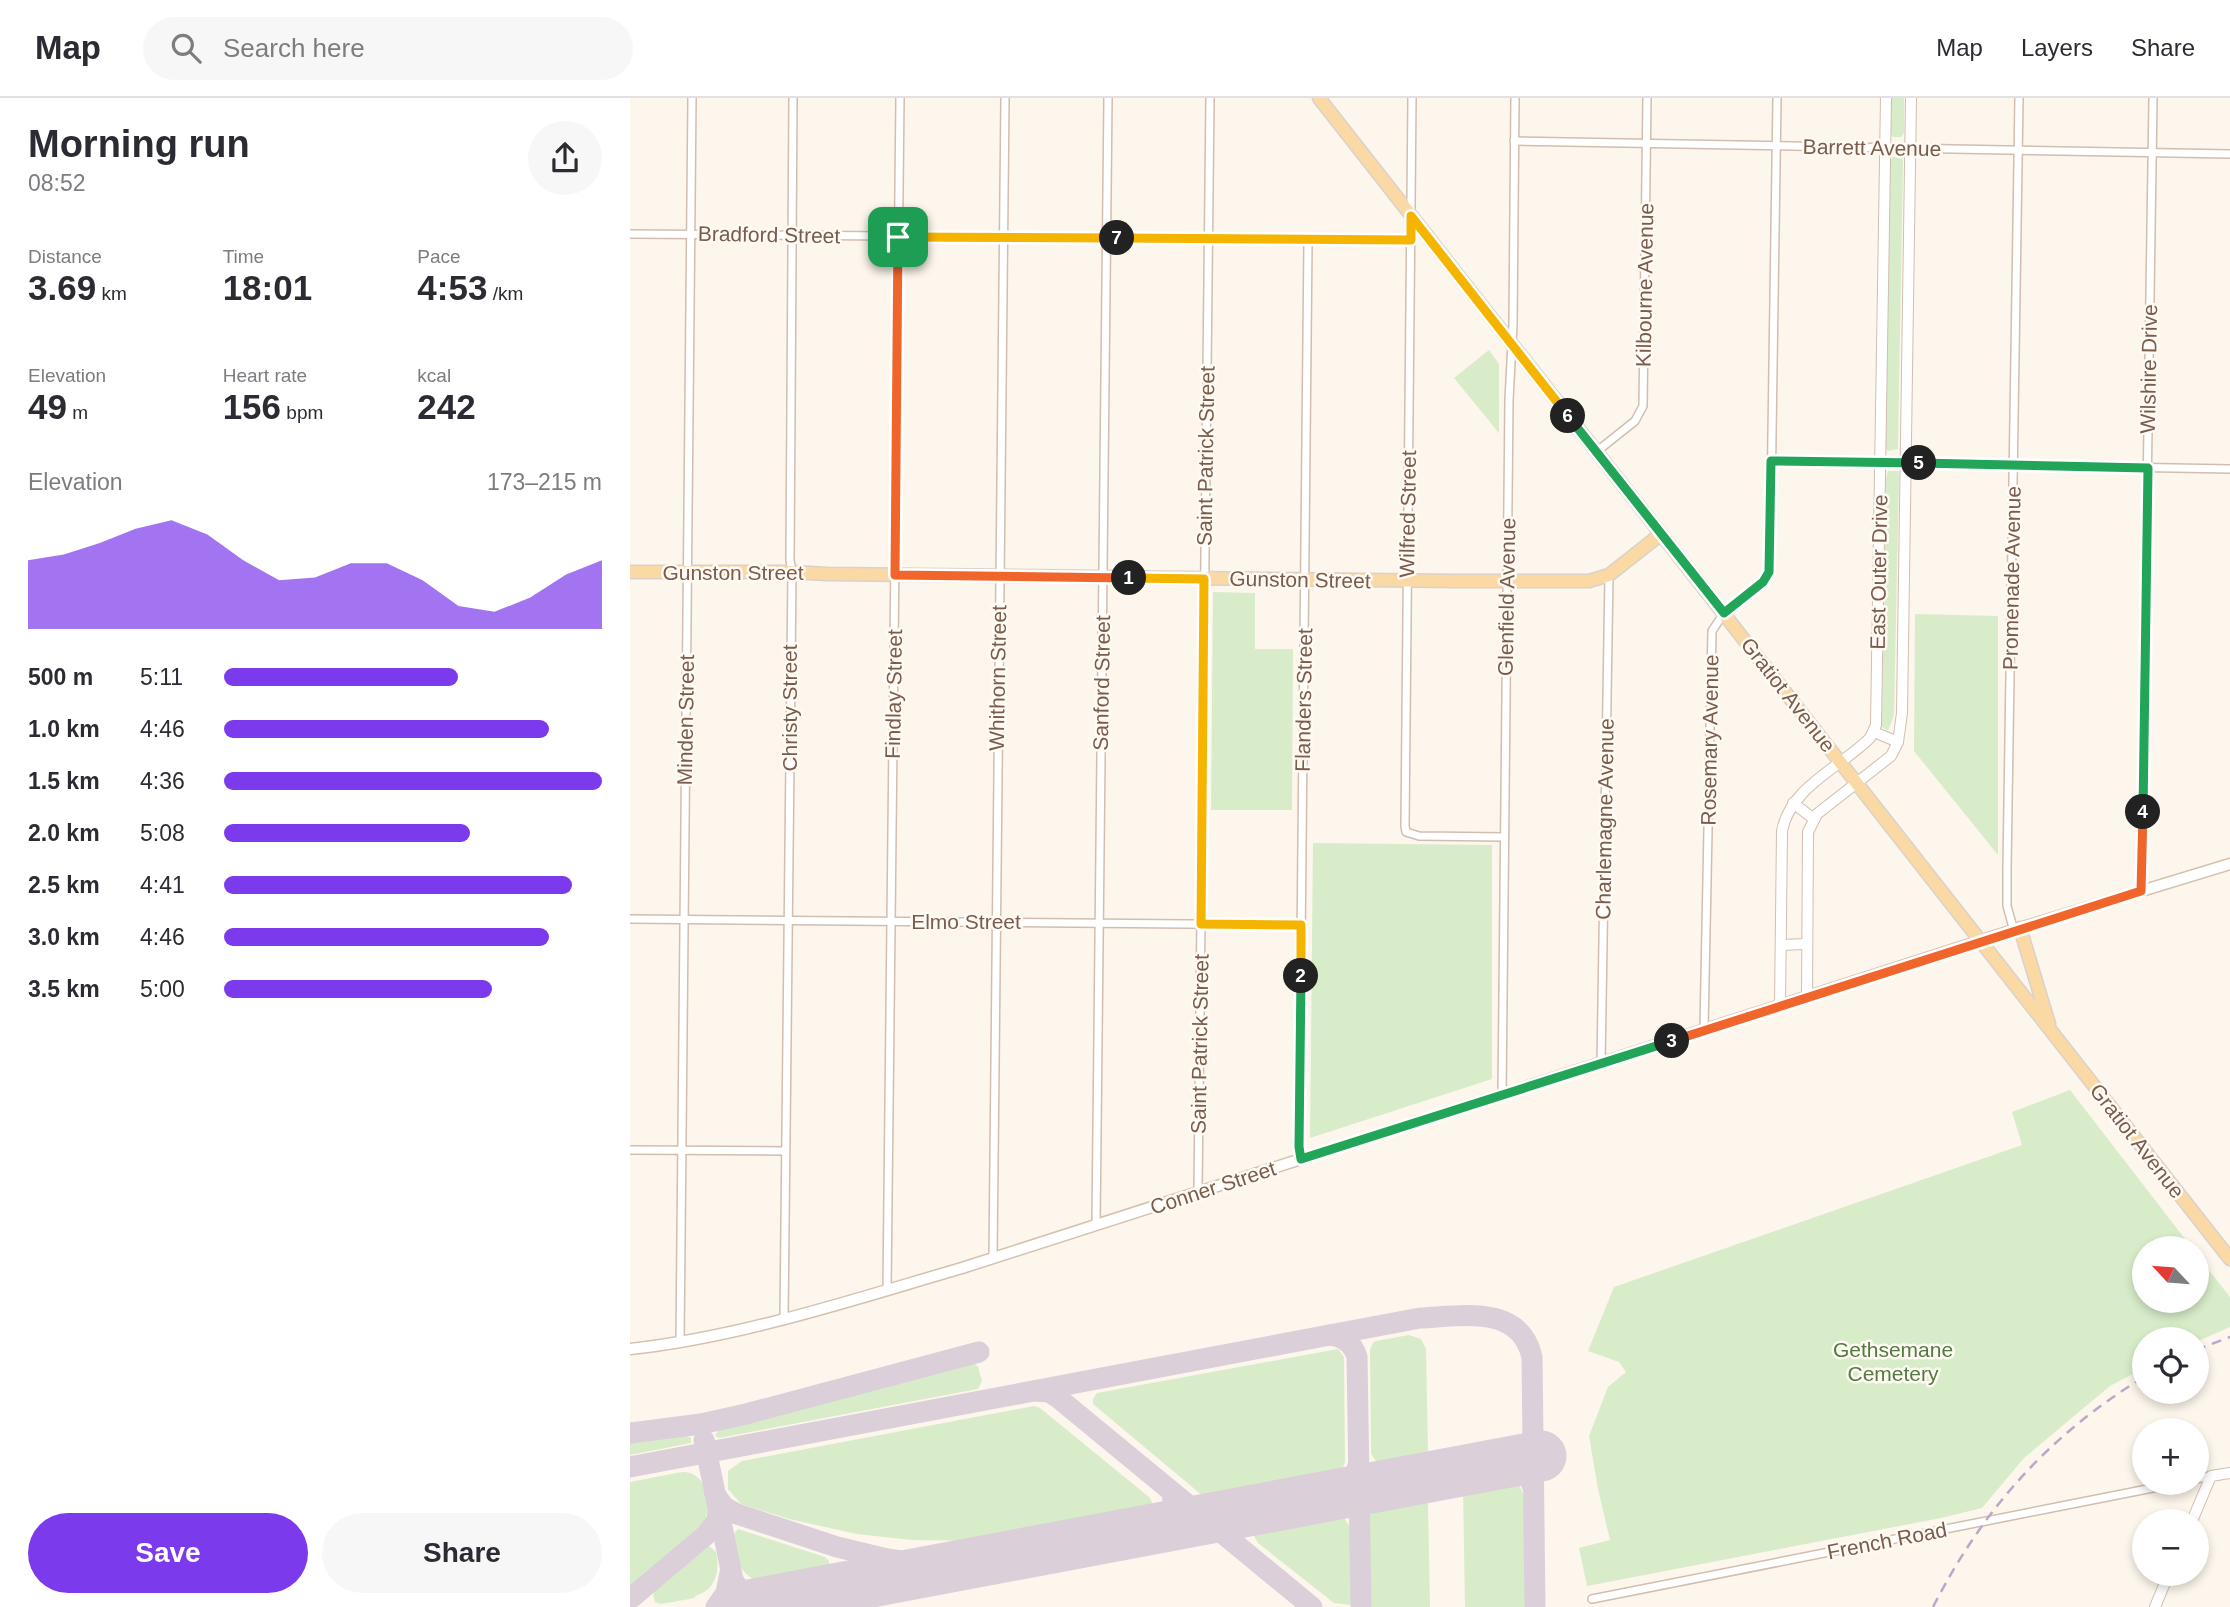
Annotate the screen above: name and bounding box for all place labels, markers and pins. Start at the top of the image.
pin [868,207,928,267]
pin: 7 [1100,220,1134,256]
pin: 6 [1550,398,1586,434]
pin: 5 [1902,446,1936,480]
pin: 1 [1112,560,1146,596]
pin: 4 [2126,794,2160,830]
pin: 2 [1284,958,1318,994]
pin: 3 [1654,1024,1690,1058]

